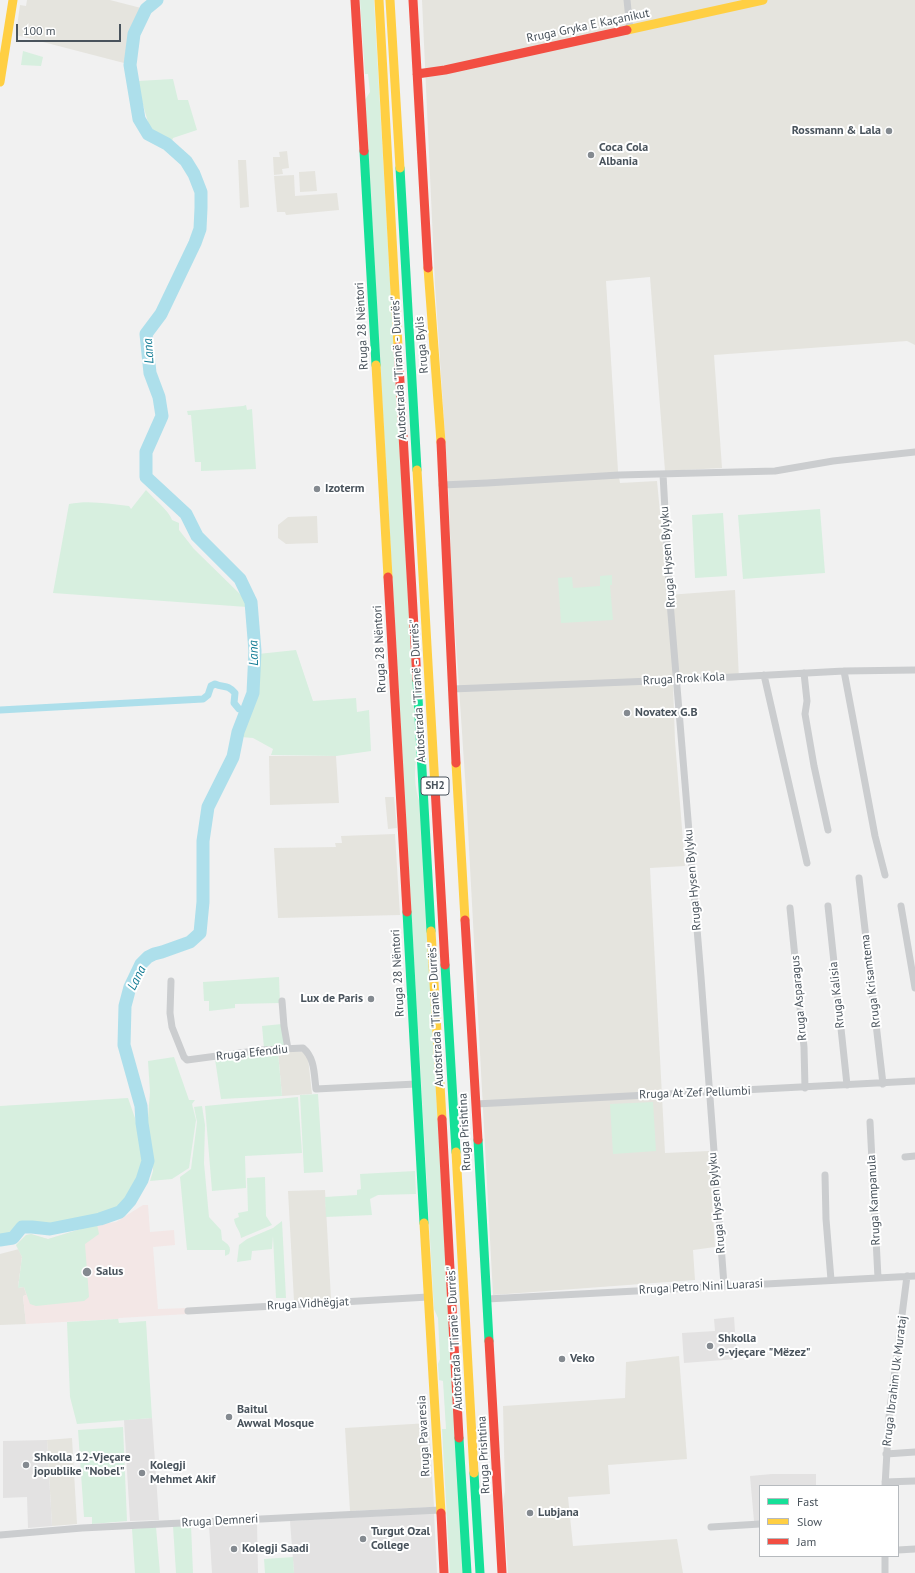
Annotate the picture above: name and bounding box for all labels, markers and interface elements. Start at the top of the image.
street label: Rruga Gryka E Kaçanikut [525,6,651,46]
scale bar [18,16,123,42]
text: 100 m [23,23,56,38]
place label: Rossmann & Lala [792,124,881,138]
marker: Rossmann & Lala [884,126,894,136]
place label: Coca Cola Albania [599,141,648,169]
marker: Coca Cola Albania [586,150,596,160]
street label: Rruga 28 Nëntori [353,282,371,370]
street label: Autostrada "Tiranë - Durrës" [388,296,410,440]
street label: Rruga Bylis [412,316,432,374]
water label: Lana [140,338,158,364]
place label: Izoterm [325,482,364,496]
marker: Izoterm [312,484,322,494]
street label: Rruga Hysen Bylyku [657,506,679,608]
street label: Rruga 28 Nëntori [371,605,389,693]
street label: Autostrada "Tiranë - Durrës" [407,619,429,763]
water label: Lana [246,640,262,666]
street label: Rruga Rrok Kola [643,670,725,688]
place label: Novatex G.B [635,706,698,720]
marker: Novatex G.B [622,708,632,718]
road number: SH2 [421,777,449,795]
street label: Rruga Hysen Bylyku [681,829,705,931]
street label: Rruga 28 Nëntori [389,929,407,1017]
street label: Rruga Krisamtema [858,934,884,1028]
street label: Autostrada "Tiranë - Durrës" [425,943,447,1087]
street label: Rruga Asparagus [788,955,810,1041]
street label: Rruga Kalisia [826,961,848,1029]
water label: Lana [124,963,150,993]
place label: Lux de Paris [300,992,363,1006]
marker: Lux de Paris [366,994,376,1004]
street label: Rruga Efendiu [215,1042,289,1064]
street label: Rruga At Zef Pellumbi [639,1084,751,1102]
street label: Rruga Prishtina [456,1093,474,1171]
street label: Rruga Hysen Bylyku [705,1152,729,1254]
street label: Rruga Kampanula [864,1154,884,1246]
place label: Salus [96,1265,123,1279]
marker: Salus [81,1266,93,1278]
street label: Autostrada "Tiranë - Durrës" [444,1266,466,1410]
street label: Rruga Petro Nini Luarasi [639,1277,763,1297]
street label: Rruga Vidhëgjat [267,1295,349,1313]
street label: Rruga Ibrahim Uk Murataj [880,1315,910,1447]
place label: Shkolla 9-vjeçare "Mëzez" [718,1332,811,1360]
marker: Shkolla 9-vjeçare "Mëzez" [705,1341,715,1351]
place label: Veko [570,1352,595,1366]
marker: Veko [557,1354,567,1364]
street label: Rruga Pavaresia [415,1395,433,1477]
place label: Baitul Awwal Mosque [237,1403,314,1431]
marker: Baitul Awwal Mosque [224,1412,234,1422]
street label: Rruga Prishtina [475,1416,493,1494]
place label: Shkolla 12-Vjeçare jopublike "Nobel" [34,1451,131,1479]
place label: Kolegji Mehmet Akif [150,1459,215,1487]
marker: Shkolla 12-Vjeçare jopublike "Nobel" [21,1460,31,1470]
marker: Kolegji Mehmet Akif [137,1468,147,1478]
legend [759,1485,899,1557]
text: Fast [797,1494,818,1509]
place label: Lubjana [538,1506,579,1520]
marker: Lubjana [525,1508,535,1518]
street label: Rruga Demneri [181,1512,259,1530]
text: Slow [797,1514,822,1529]
place label: Turgut Ozal College [371,1525,430,1553]
marker: Turgut Ozal College [358,1534,368,1544]
text: Jam [797,1534,816,1549]
place label: Kolegji Saadi [242,1542,309,1556]
marker: Kolegji Saadi [229,1544,239,1554]

